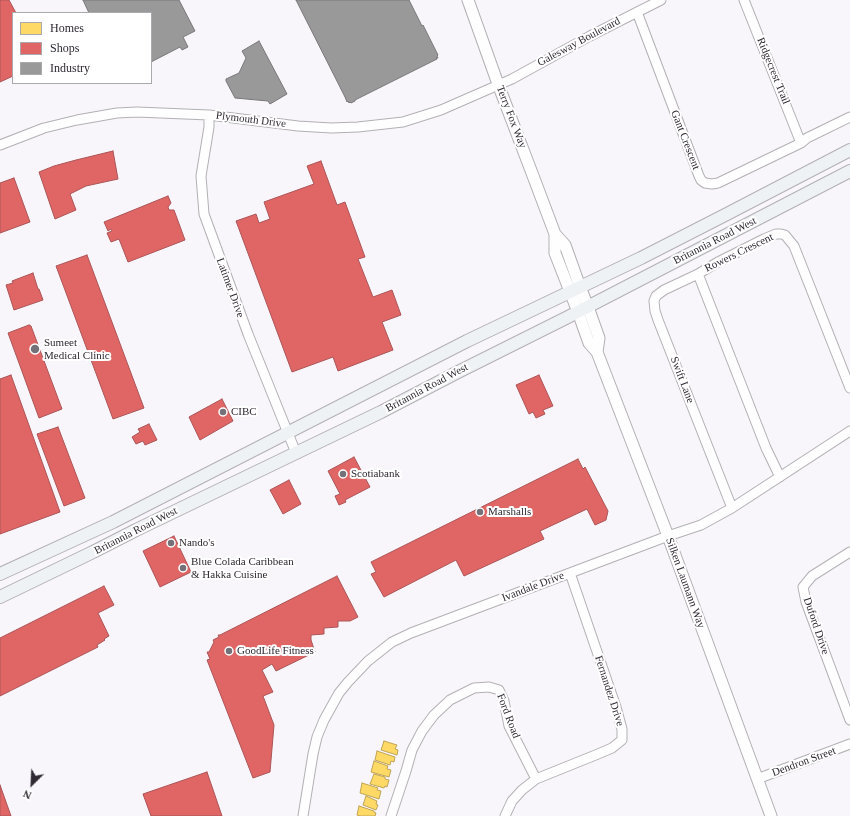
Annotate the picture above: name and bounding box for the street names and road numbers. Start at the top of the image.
street label: Galesway Boulevard [535,15,623,69]
street label: Ridgecrest Trail [754,36,792,106]
street label: Terry Fox Way [493,84,529,150]
street label: Gant Crescent [668,108,702,172]
street label: Plymouth Drive [215,109,287,131]
street label: Britannia Road West [671,214,759,268]
street label: Rowers Crescent [702,231,776,275]
street label: Latimer Drive [213,256,247,320]
street label: Swift Lane [667,355,697,405]
street label: Britannia Road West [384,361,470,415]
street label: Britannia Road West [92,504,180,558]
street label: Silken Laumann Way [663,536,707,630]
street label: Ivandale Drive [500,569,566,605]
street label: Duford Drive [800,596,832,656]
street label: Fernandez Drive [591,654,627,728]
street label: Ford Road [493,692,523,740]
street label: Dendron Street [770,744,838,780]

